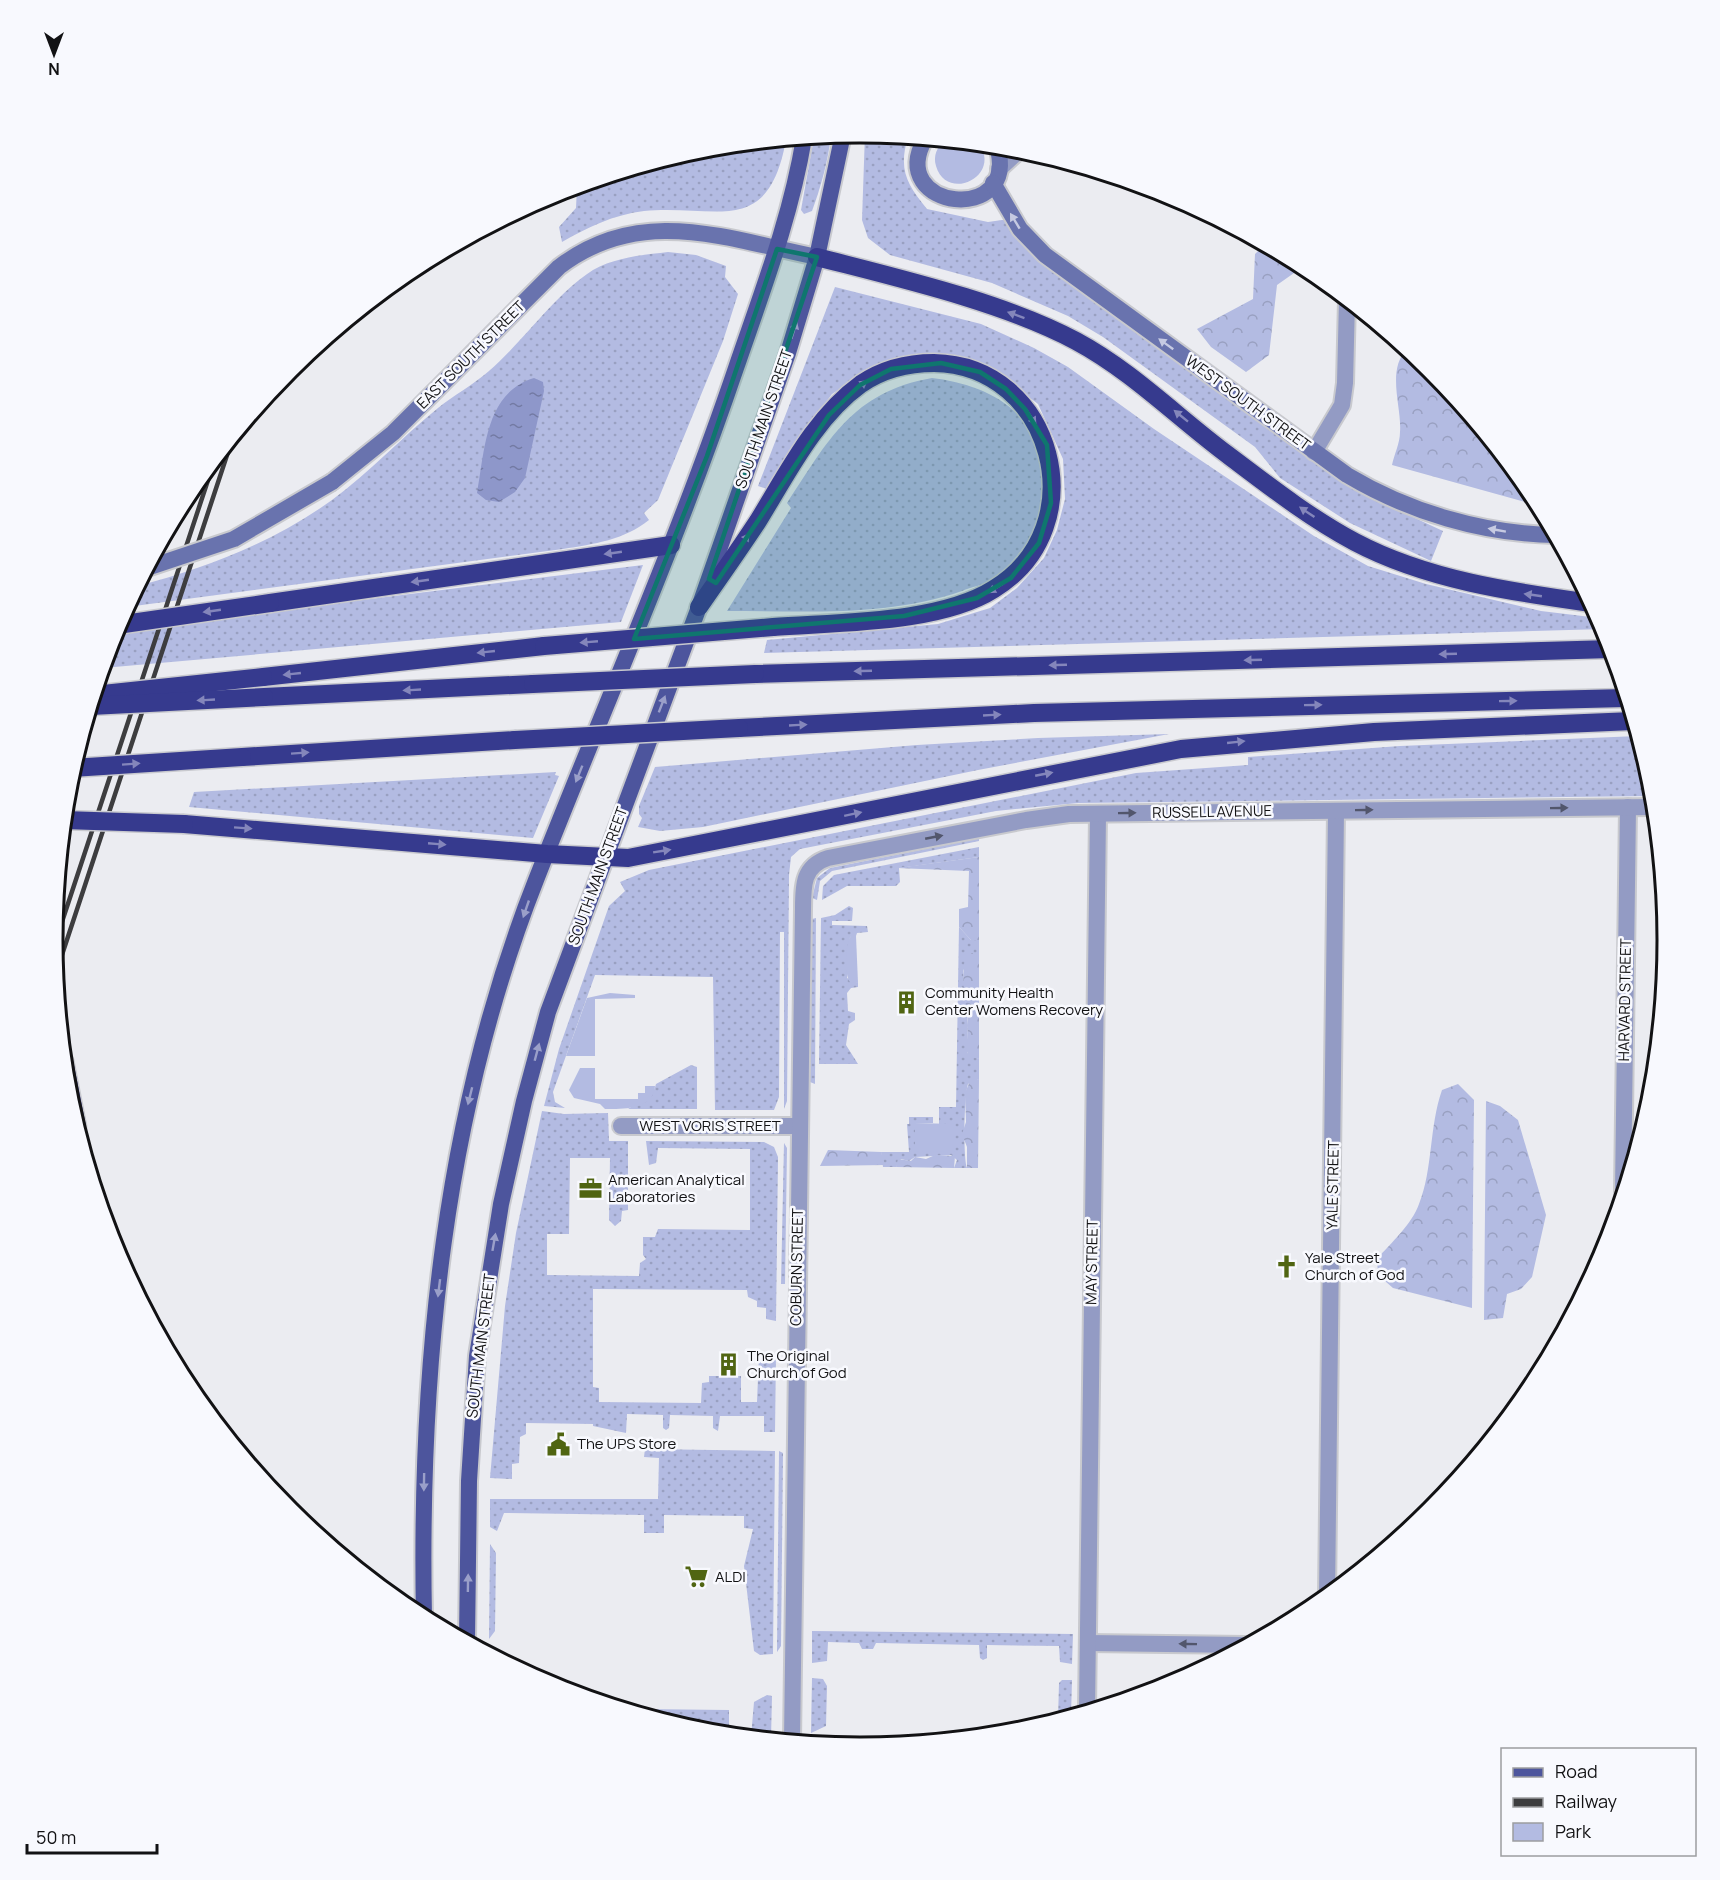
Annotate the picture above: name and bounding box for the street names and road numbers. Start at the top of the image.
street label: EAST SOUTH STREET [412,296,529,413]
street label: SOUTH MAIN STREET [730,347,797,491]
street label: WEST SOUTH STREET [1182,350,1315,455]
street label: RUSSELL AVENUE [1152,800,1272,823]
street label: SOUTH MAIN STREET [563,804,632,948]
street label: HARVARD STREET [1613,938,1636,1062]
street label: WEST VORIS STREET [639,1115,781,1136]
street label: YALE STREET [1321,1140,1344,1230]
street label: COBURN STREET [785,1208,808,1326]
street label: MAY STREET [1080,1219,1103,1305]
street label: SOUTH MAIN STREET [461,1272,500,1419]

